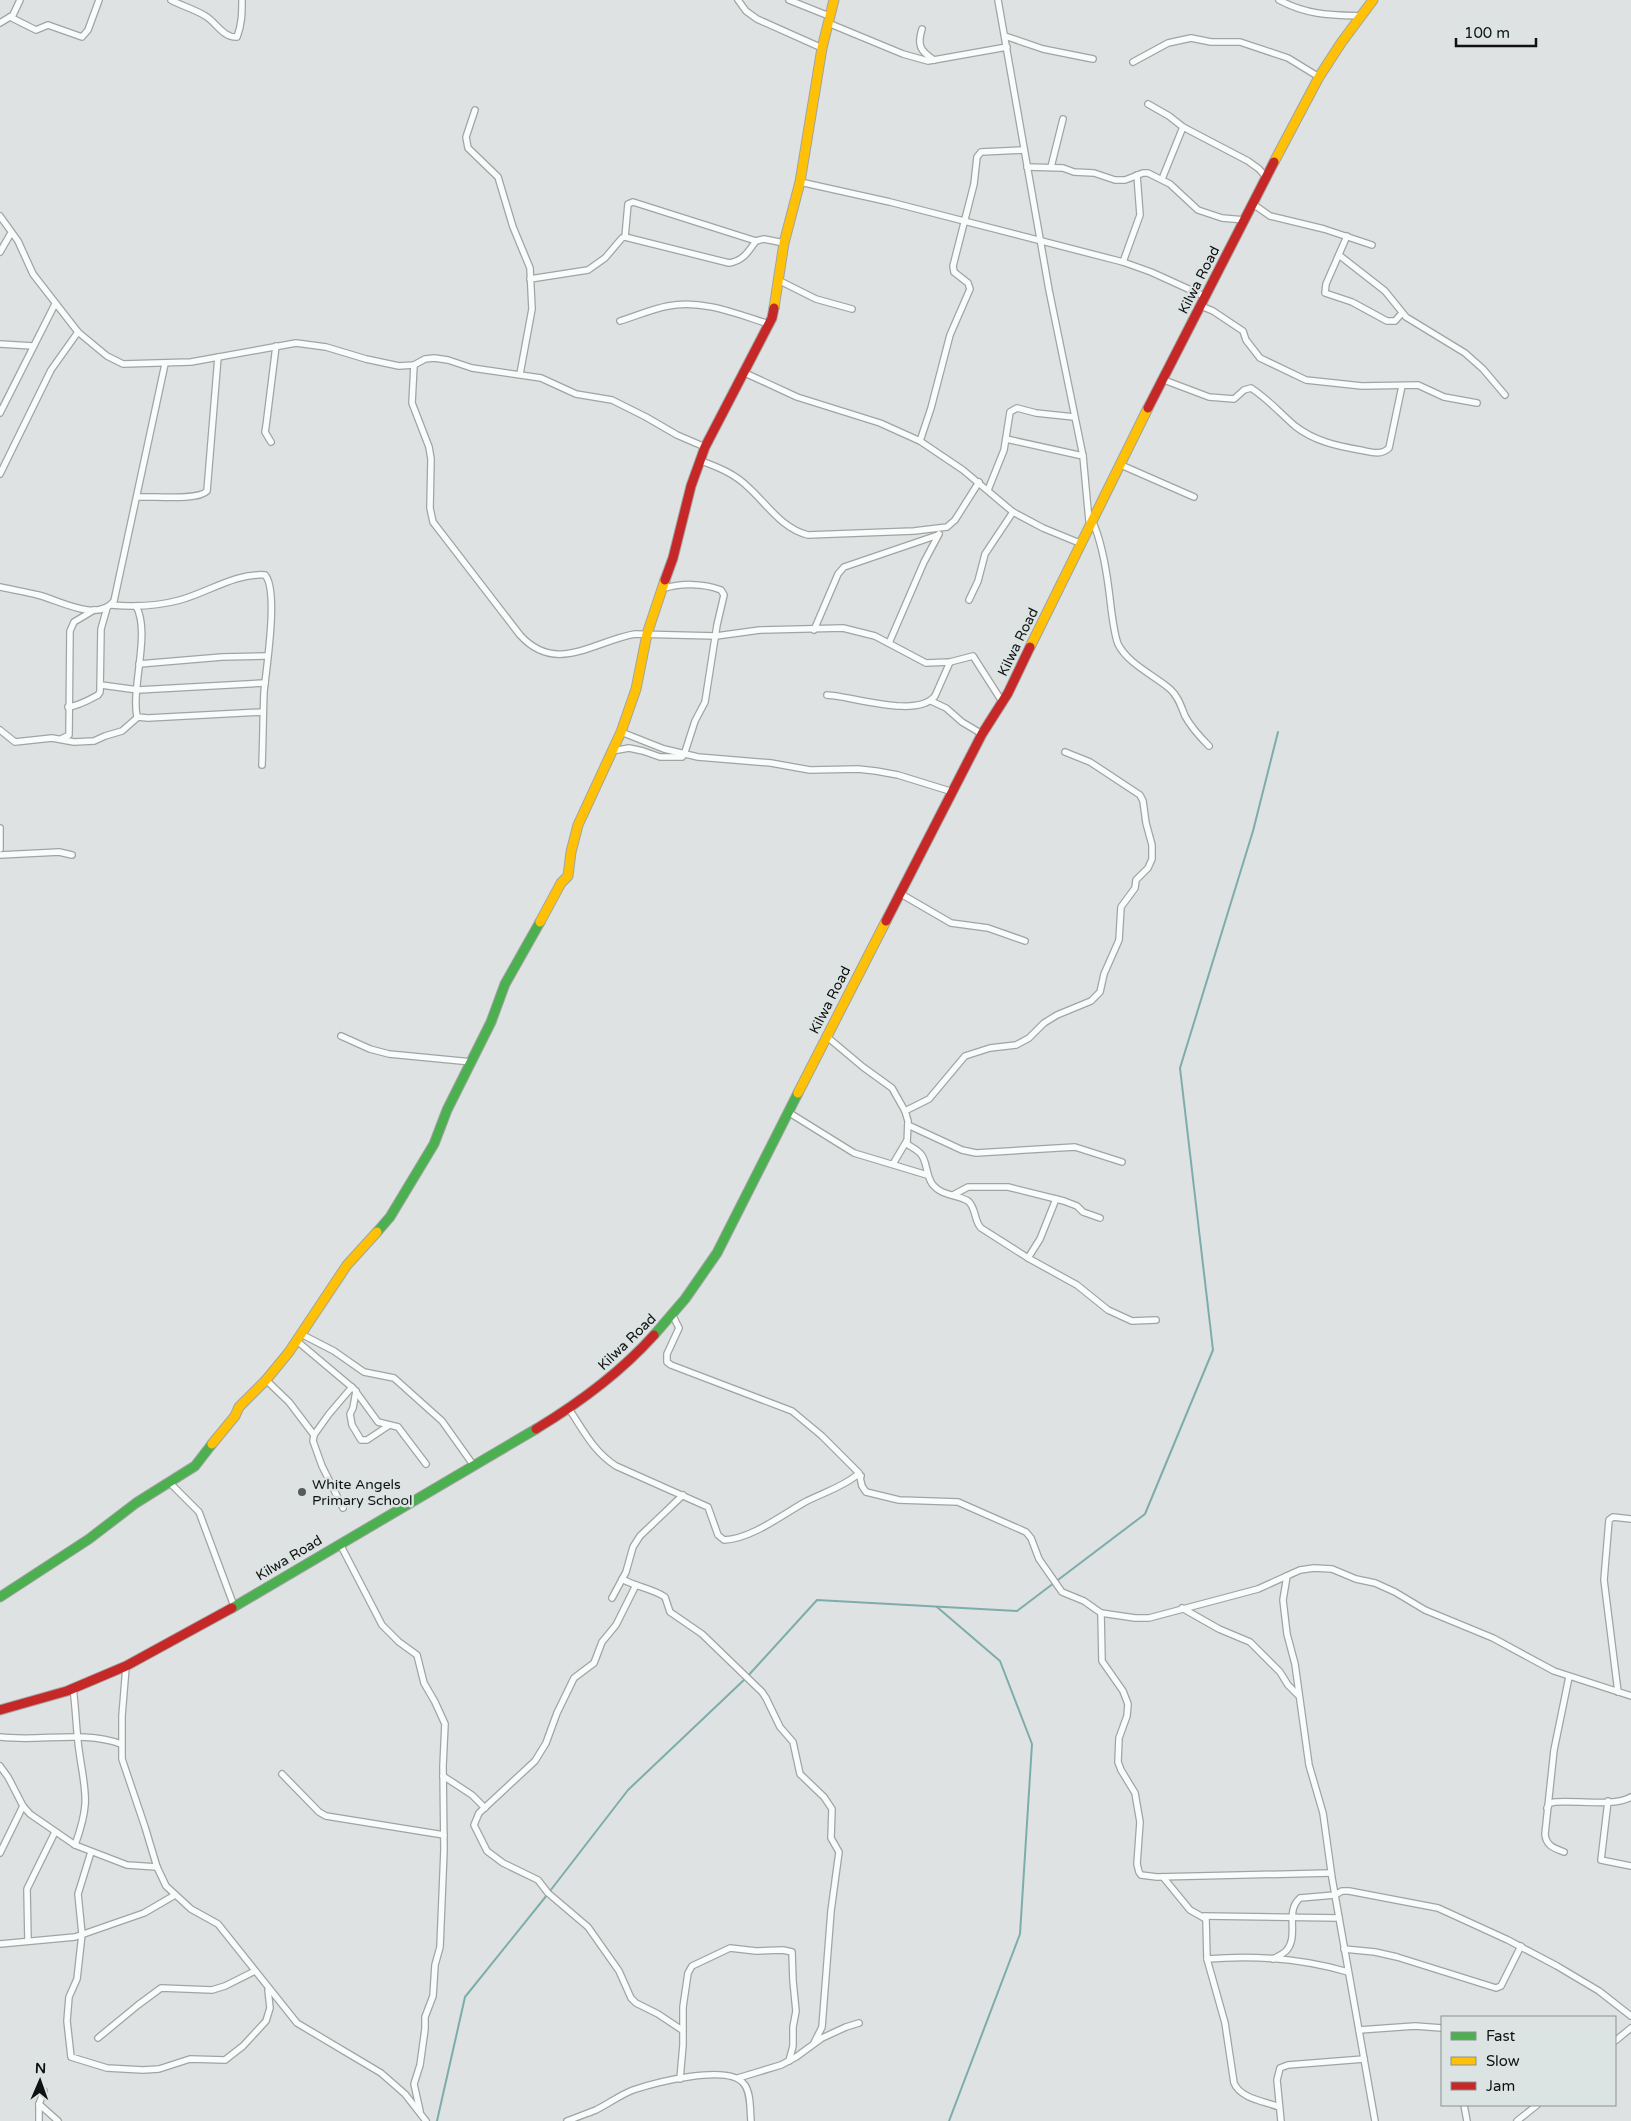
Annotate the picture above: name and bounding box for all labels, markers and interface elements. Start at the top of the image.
scale bar [1456,15,1536,47]
text: 100 m [1464,24,1510,42]
street label: Kilwa Road [1175,243,1223,317]
street label: Kilwa Road [994,605,1042,679]
street label: Kilwa Road [806,963,854,1037]
street label: Kilwa Road [594,1310,660,1374]
place label: White Angels Primary School [312,1476,413,1509]
marker: White Angels Primary School [296,1486,308,1498]
street label: Kilwa Road [253,1532,325,1584]
legend [1441,2016,1616,2106]
text: Fast [1486,2027,1516,2045]
text: Slow [1486,2052,1520,2070]
north arrow [15,2056,65,2106]
text: N [35,2060,46,2077]
text: Jam [1486,2077,1515,2095]

